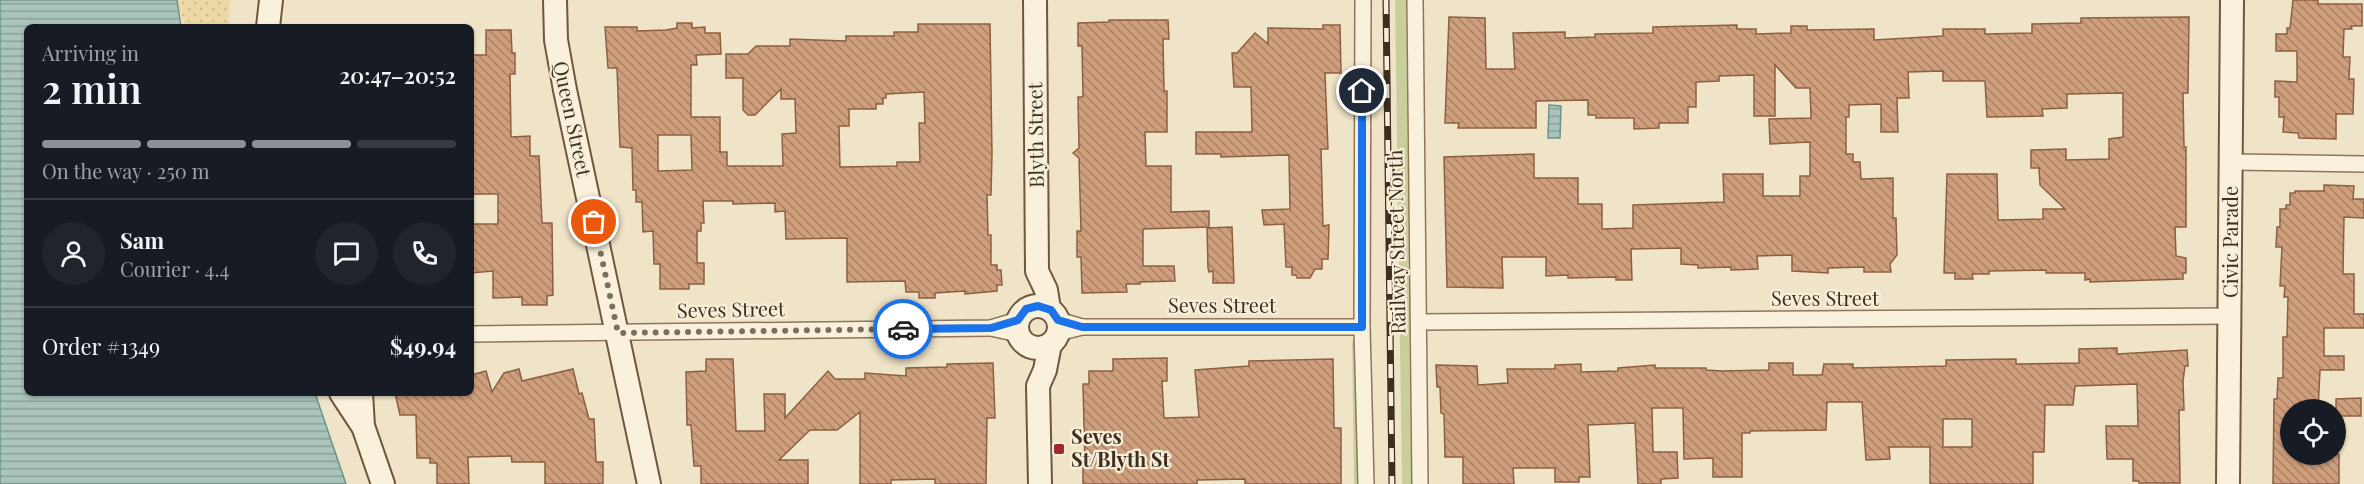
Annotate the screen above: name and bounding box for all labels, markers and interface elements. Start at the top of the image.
text: Arriving in [42,39,139,66]
street label: Queen Street [548,59,599,180]
text: 20:47–20:52 [339,60,456,90]
text: 2 min [42,62,142,114]
pin [1336,65,1387,116]
icon: home [1345,74,1378,107]
street label: Blyth Street [1020,81,1049,188]
street label: Railway Street North [1380,149,1411,335]
text: On the way · 250 m [42,157,209,184]
street label: Civic Parade [2216,186,2243,298]
pin [568,196,619,247]
icon: bag [577,205,610,238]
button: person [42,222,105,285]
button: chat [315,222,378,285]
button: phone [393,222,456,285]
text: Sam [120,225,164,255]
text: Courier · 4.4 [120,255,229,282]
street label: Seves Street [1771,284,1880,311]
street label: Seves Street [1168,291,1277,318]
street label: Seves Street [677,294,786,323]
courier [873,299,933,359]
icon: car [887,313,920,346]
text: Order #1349 [42,331,160,361]
text: $49.94 [390,331,456,361]
map controls [2280,399,2346,465]
button: locate [2280,399,2346,465]
place label: Seves St/Blyth St [1071,422,1171,472]
marker: Seves St/Blyth St [1052,442,1066,456]

